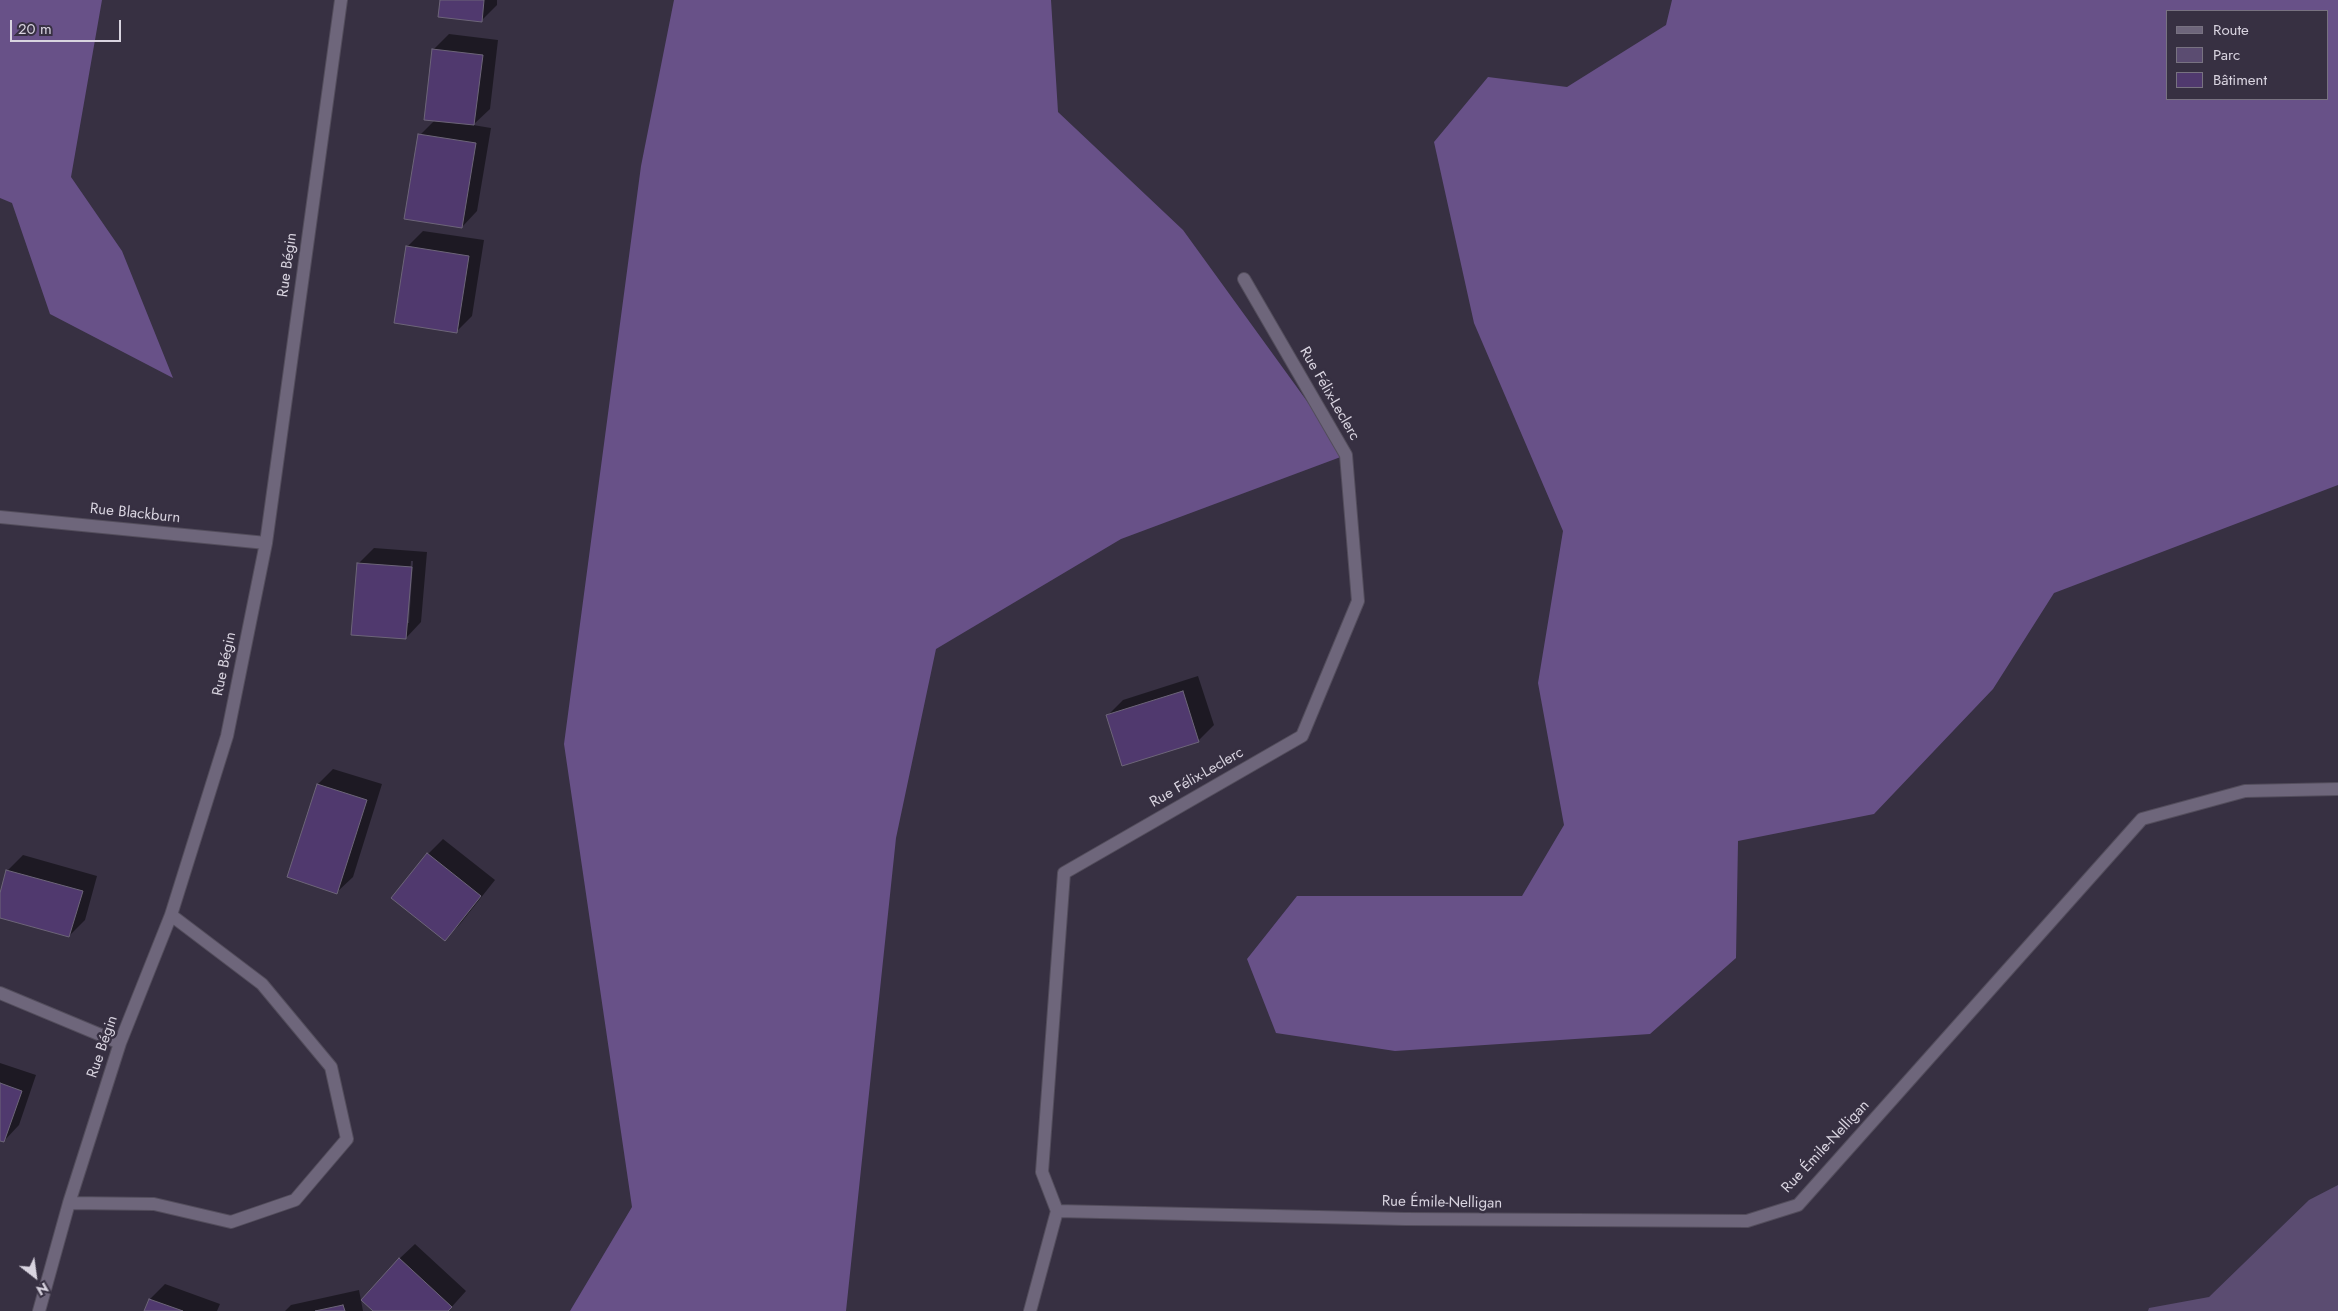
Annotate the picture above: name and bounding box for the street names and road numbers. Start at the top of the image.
street label: Rue Bégin [275,232,301,298]
street label: Rue Félix-Leclerc [1295,344,1363,444]
street label: Rue Blackburn [89,500,181,528]
street label: Rue Bégin [209,630,241,698]
street label: Rue Félix-Leclerc [1147,744,1247,812]
street label: Rue Bégin [84,1013,122,1081]
street label: Rue Émile-Nelligan [1778,1097,1874,1197]
street label: Rue Émile-Nelligan [1382,1193,1502,1213]

